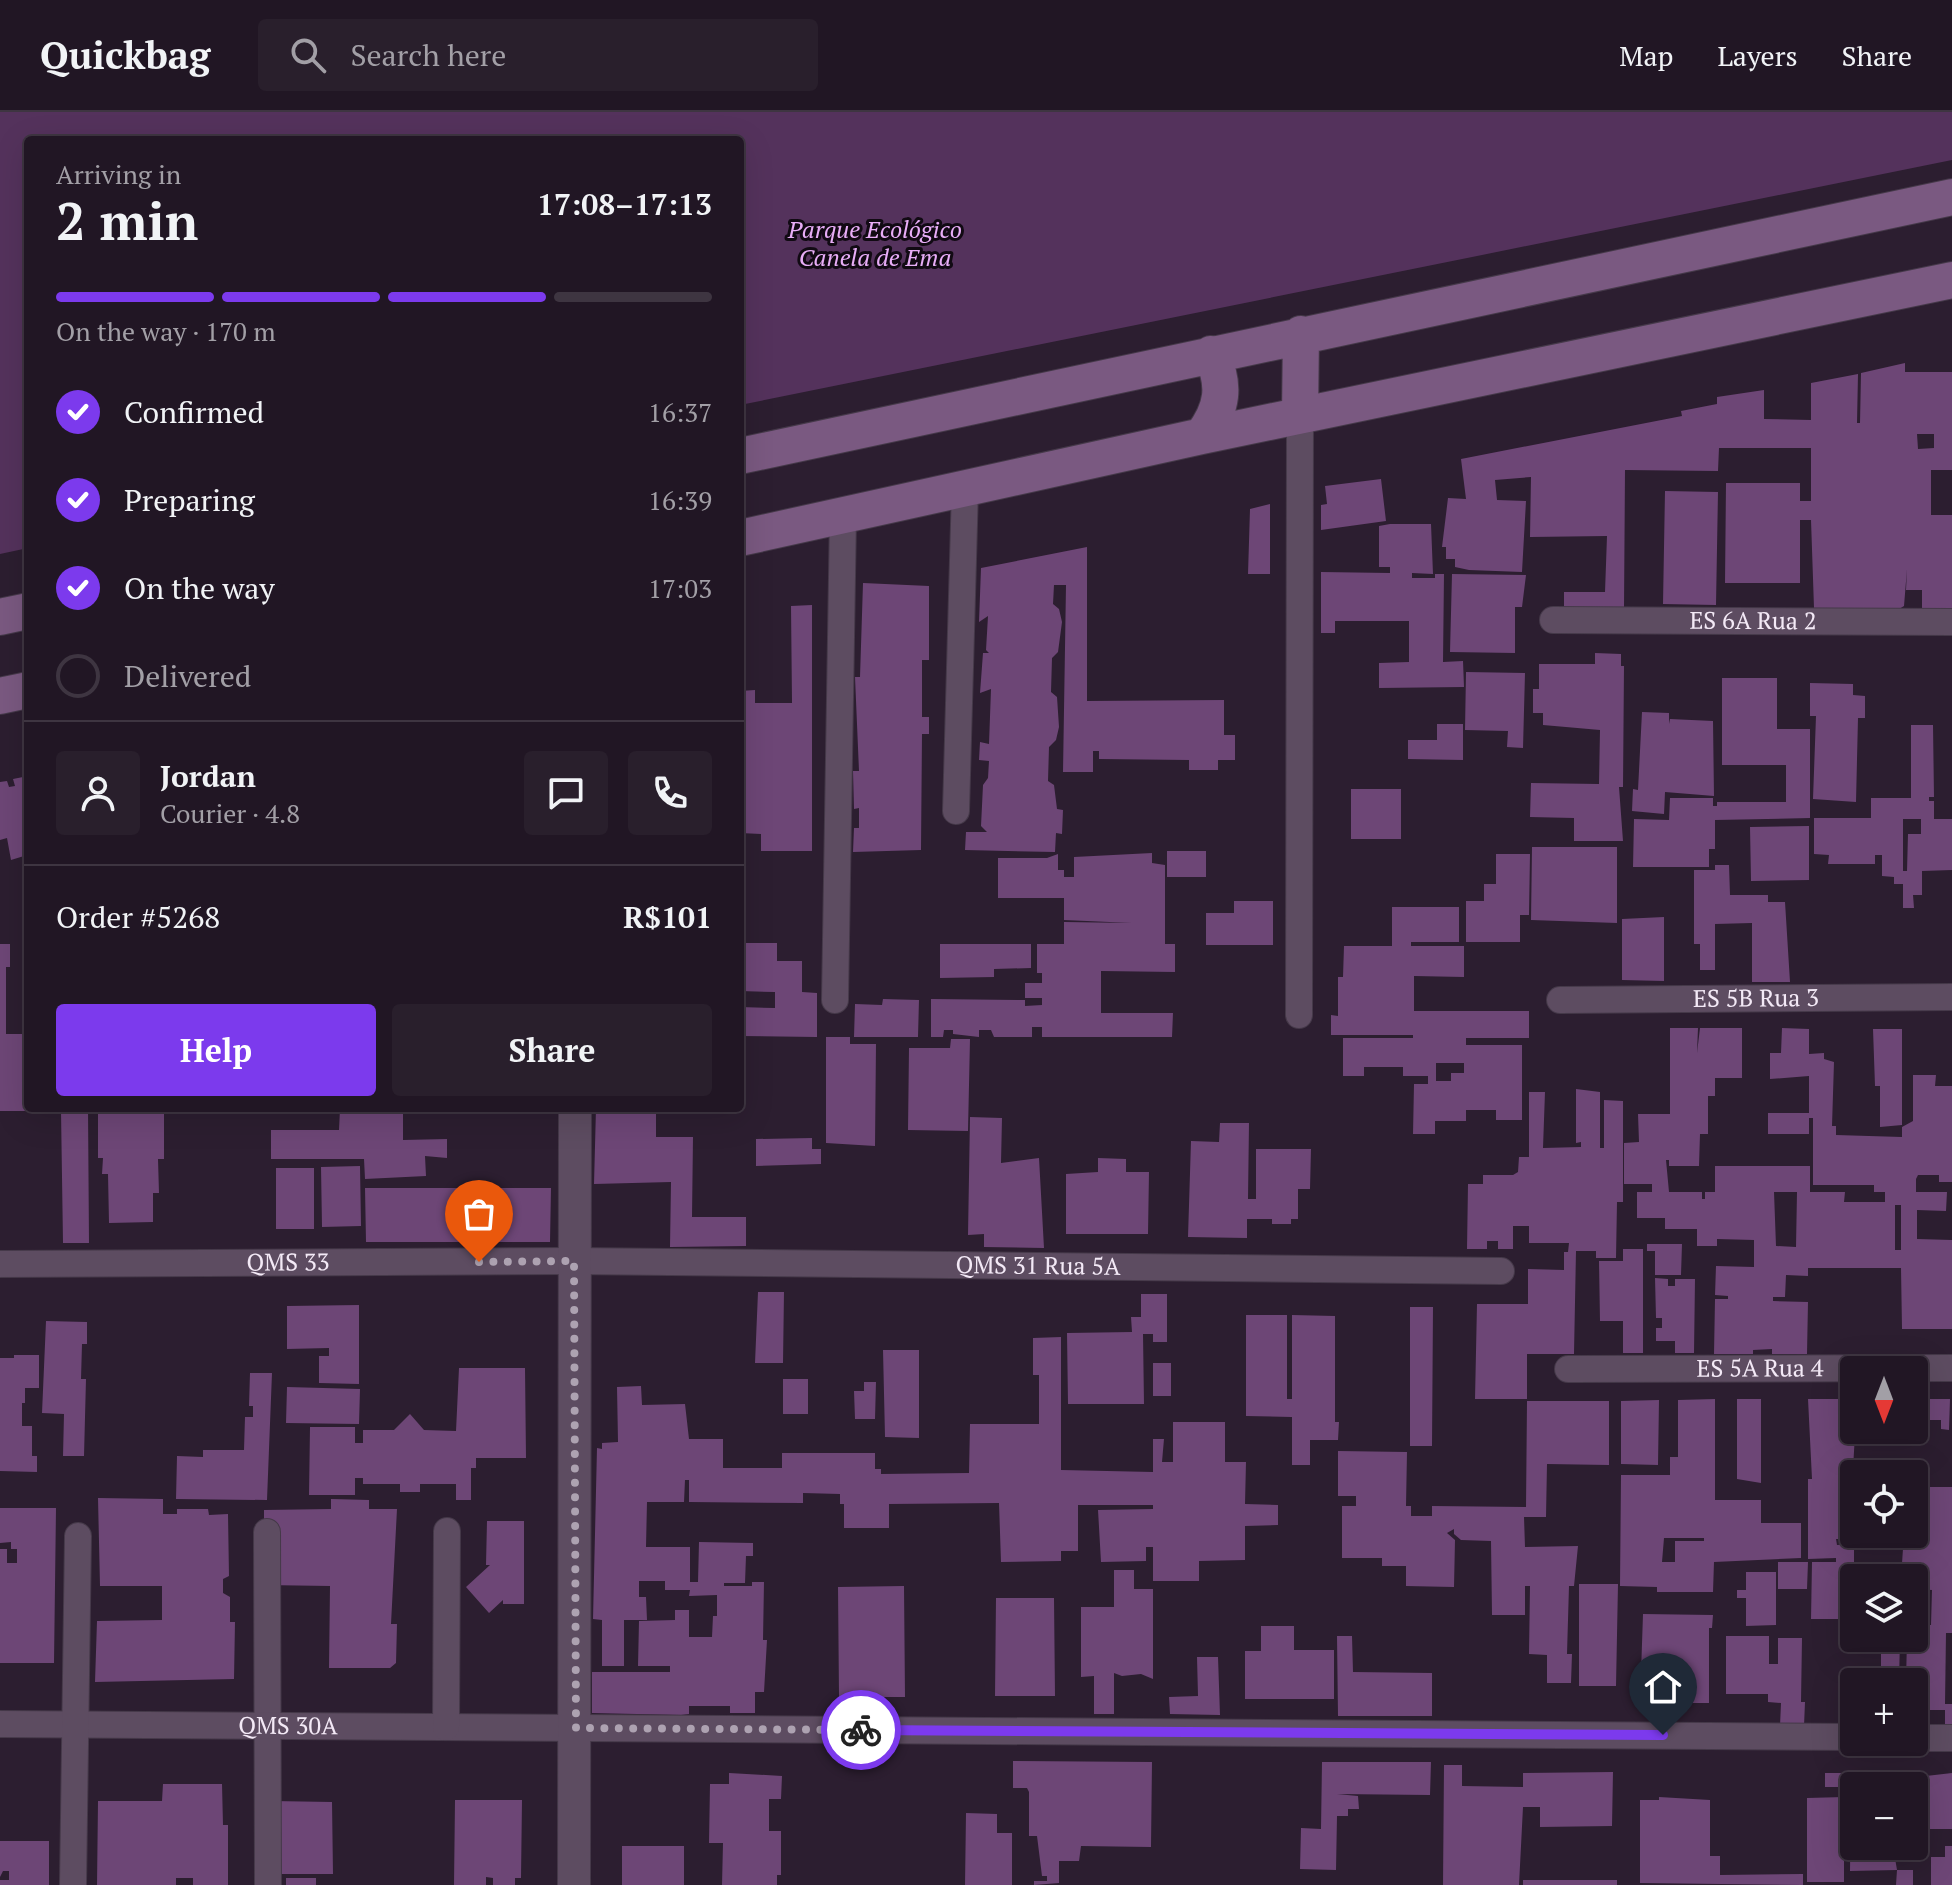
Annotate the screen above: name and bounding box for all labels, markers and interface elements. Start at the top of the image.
search box [258,19,818,91]
text: Quickbag [40,30,210,80]
icon: search [286,33,330,77]
text: Search here [350,35,506,75]
text: Map [1619,37,1673,74]
text: Layers [1717,37,1798,74]
text: Share [1842,37,1912,74]
text: Arriving in [56,157,181,191]
text: 17:08–17:13 [537,184,712,224]
text: 2 min [56,186,198,255]
park label: Parque Ecológico Canela de Ema [787,213,962,273]
text: On the way · 170 m [56,314,276,348]
icon: check [56,390,100,434]
text: Confirmed [124,392,264,432]
text: 16:37 [648,395,712,429]
icon: check [56,478,100,522]
text: Preparing [124,480,255,520]
text: 16:39 [648,483,712,517]
icon: check [56,566,100,610]
text: On the way [124,568,275,608]
text: 17:03 [648,571,712,605]
street label: ES 6A Rua 2 [1689,604,1817,636]
text: Delivered [124,656,251,696]
button: person [56,751,140,835]
button: chat [524,751,608,835]
button: phone [628,751,712,835]
text: Jordan [160,756,256,796]
text: Courier · 4.8 [160,796,300,830]
text: Order #5268 [56,897,220,937]
text: R$101 [623,897,712,937]
street label: ES 5B Rua 3 [1693,981,1819,1014]
button: Help [56,1004,376,1096]
button: Share [392,1004,712,1096]
pin [445,1180,513,1262]
icon: bag [457,1192,501,1236]
street label: QMS 33 [246,1245,330,1278]
street label: QMS 31 Rua 5A [955,1248,1121,1282]
street label: ES 5A Rua 4 [1696,1351,1824,1384]
north arrow [1840,1356,1928,1444]
map controls [1840,1356,1928,1860]
button: locate [1840,1460,1928,1548]
button: layers [1840,1564,1928,1652]
pin [1629,1653,1697,1735]
icon: home [1641,1665,1685,1709]
button: + [1840,1668,1928,1756]
courier [821,1690,901,1770]
icon: bike [839,1708,883,1752]
street label: QMS 30A [238,1709,338,1741]
button: − [1840,1772,1928,1860]

